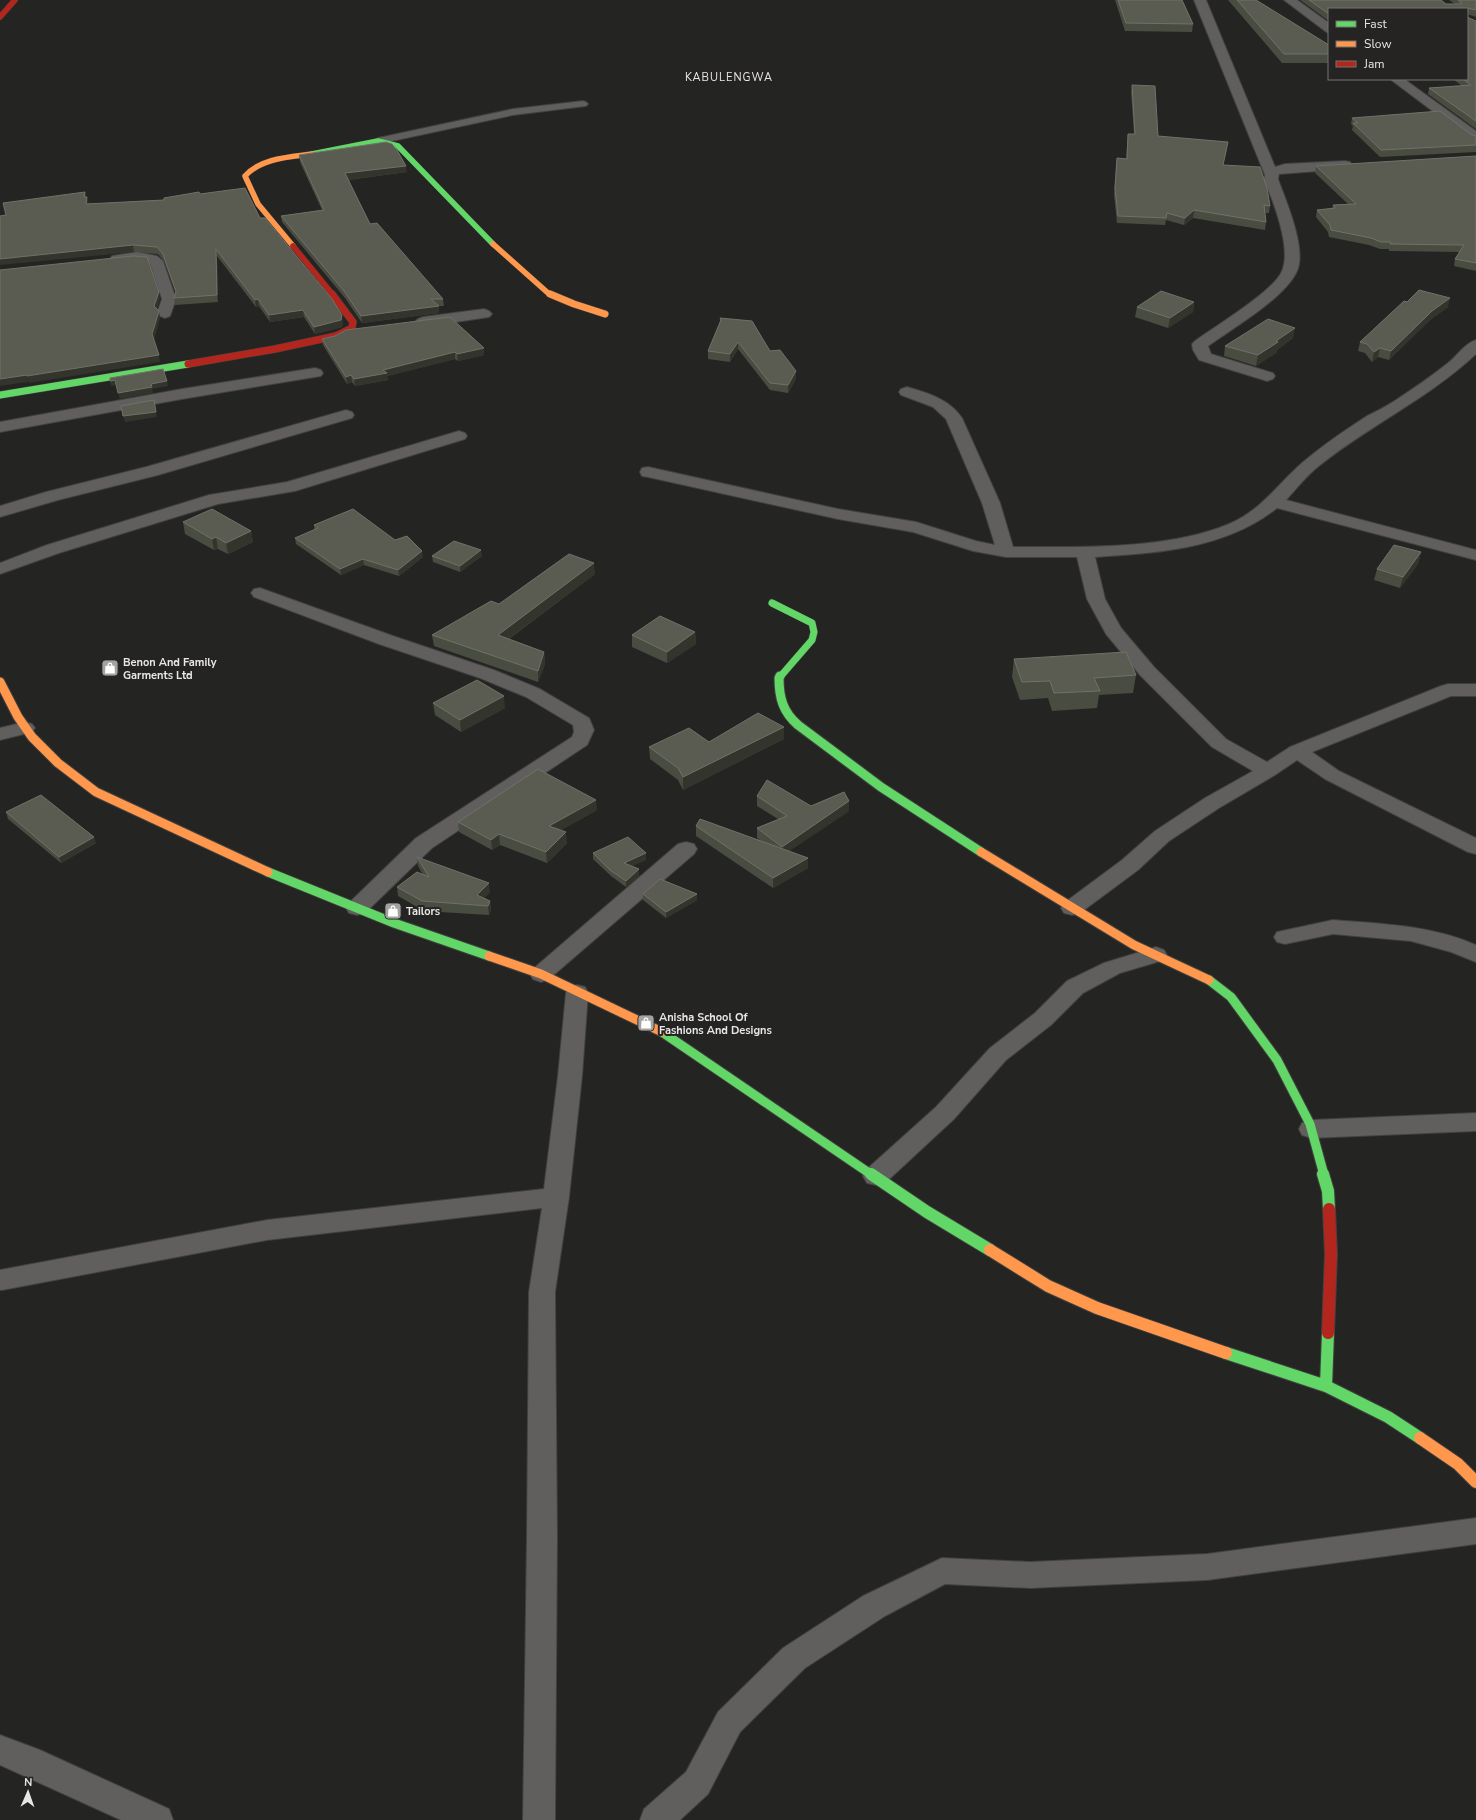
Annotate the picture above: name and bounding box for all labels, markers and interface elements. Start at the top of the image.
legend [1328,8,1468,80]
text: Fast [1364,16,1387,32]
text: Slow [1364,36,1392,52]
text: Jam [1363,56,1385,72]
district label: KABULENGWA [685,70,773,85]
place label: Benon And Family Garments Ltd [123,655,217,683]
shop icon: Benon And Family Garments Ltd [100,658,120,678]
shop icon: Tailors [383,901,403,921]
place label: Tailors [406,904,440,919]
place label: Anisha School Of Fashions And Designs [659,1010,772,1038]
shop icon: Anisha School Of Fashions And Designs [636,1013,656,1033]
north arrow [8,1772,48,1812]
text: N [24,1775,33,1790]

